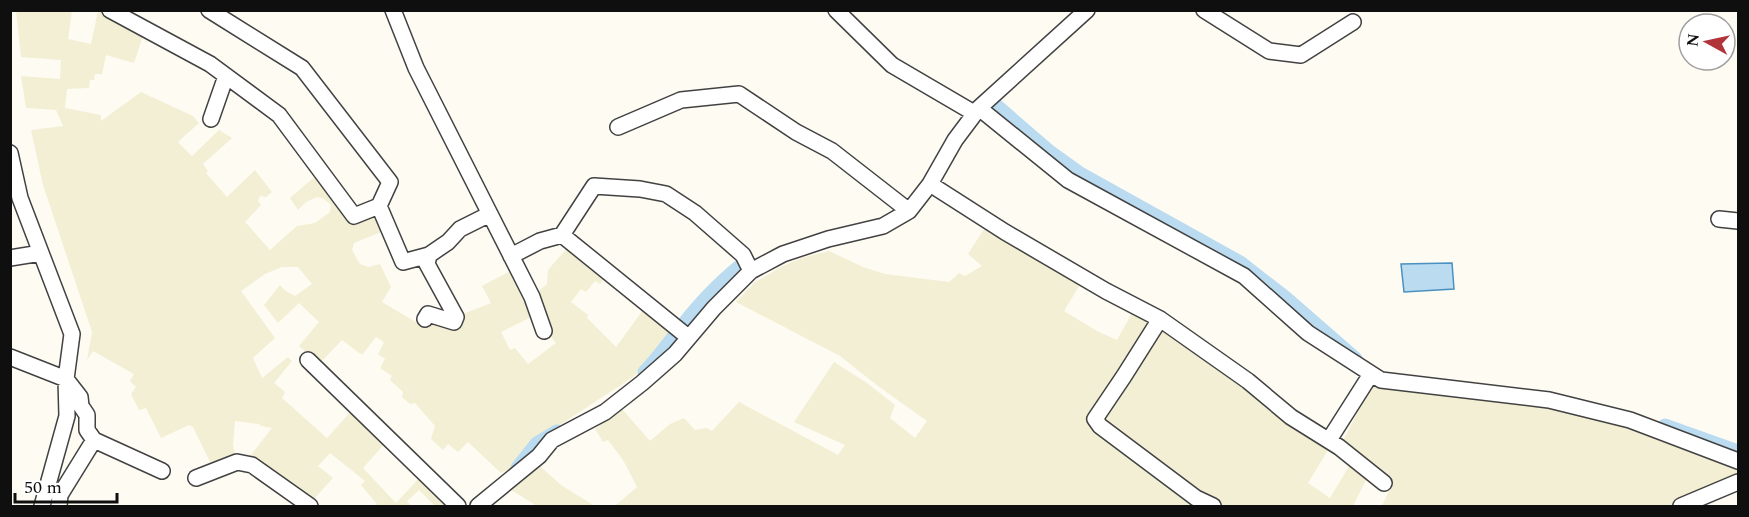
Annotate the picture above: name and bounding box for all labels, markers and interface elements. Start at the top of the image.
north arrow [1677,12,1737,72]
text: N [1680,32,1706,48]
scale bar [15,466,117,504]
text: 50 m [24,474,62,501]

